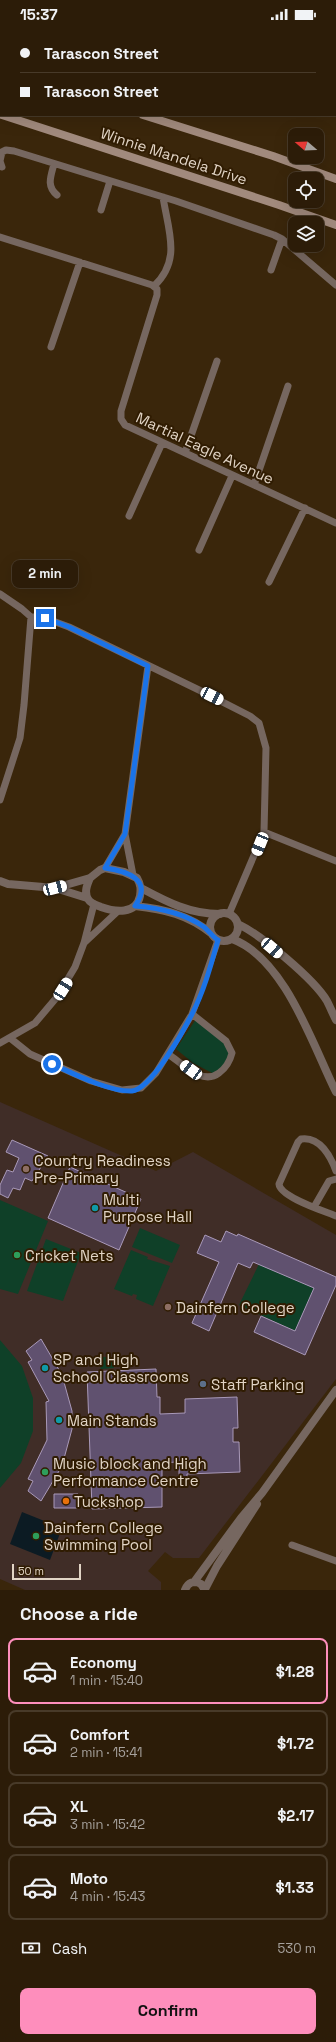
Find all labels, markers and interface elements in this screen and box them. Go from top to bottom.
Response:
text: 15:37 [20,5,58,24]
text: Tarascon Street [44,44,159,63]
text: Tarascon Street [44,82,159,101]
street label: Winnie Mandela Drive [98,123,250,189]
north arrow [288,128,324,164]
map controls [288,128,324,252]
button: locate [288,172,324,208]
button: layers [288,216,324,252]
street label: Martial Eagle Avenue [133,408,277,488]
callout: 2 min [12,560,78,588]
text: 2 min [28,565,62,582]
route end [36,609,54,627]
car [199,685,225,707]
car [250,831,270,857]
car [42,879,68,897]
car [259,936,285,960]
car [52,976,74,1002]
route start [43,1055,61,1073]
car [178,1058,204,1082]
place label: Country Readiness Pre-Primary [34,1151,171,1187]
marker: Country Readiness Pre-Primary [21,1164,31,1174]
place label: Multi Purpose Hall [103,1190,192,1226]
marker: Multi Purpose Hall [90,1203,100,1213]
place label: Cricket Nets [25,1246,113,1265]
marker: Cricket Nets [12,1250,22,1260]
place label: Dainfern College [176,1298,295,1317]
marker: Dainfern College [163,1302,173,1312]
place label: SP and High School Classrooms [53,1350,189,1386]
marker: SP and High School Classrooms [40,1363,50,1373]
place label: Staff Parking [211,1375,304,1394]
marker: Staff Parking [198,1379,208,1389]
place label: Main Stands [67,1411,157,1430]
marker: Main Stands [54,1415,64,1425]
place label: Music block and High Performance Centre [53,1454,207,1490]
marker: Music block and High Performance Centre [40,1467,50,1477]
place label: Tuckshop [74,1492,144,1511]
marker: Tuckshop [61,1496,71,1506]
place label: Dainfern College Swimming Pool [44,1518,163,1554]
marker: Dainfern College Swimming Pool [31,1531,41,1541]
scale bar [12,1562,81,1581]
text: 50 m [18,1564,44,1578]
text: Choose a ride [20,1602,138,1625]
icon: car [22,1653,58,1689]
text: Economy [70,1653,137,1672]
text: $1.28 [276,1662,314,1681]
text: 1 min · 15:40 [70,1672,143,1689]
icon: car [22,1725,58,1761]
text: Comfort [70,1725,130,1744]
text: $1.72 [277,1734,314,1753]
text: 2 min · 15:41 [70,1744,142,1761]
icon: car [22,1797,58,1833]
text: XL [70,1797,88,1816]
text: $2.17 [277,1806,314,1825]
text: 3 min · 15:42 [70,1816,145,1833]
icon: car [22,1869,58,1905]
text: Moto [70,1869,108,1888]
text: $1.33 [275,1878,314,1897]
text: 4 min · 15:43 [70,1888,145,1905]
icon: cash [20,1937,42,1959]
text: Cash [52,1939,87,1958]
text: 530 m [278,1940,316,1957]
button: Confirm [20,1988,316,2034]

